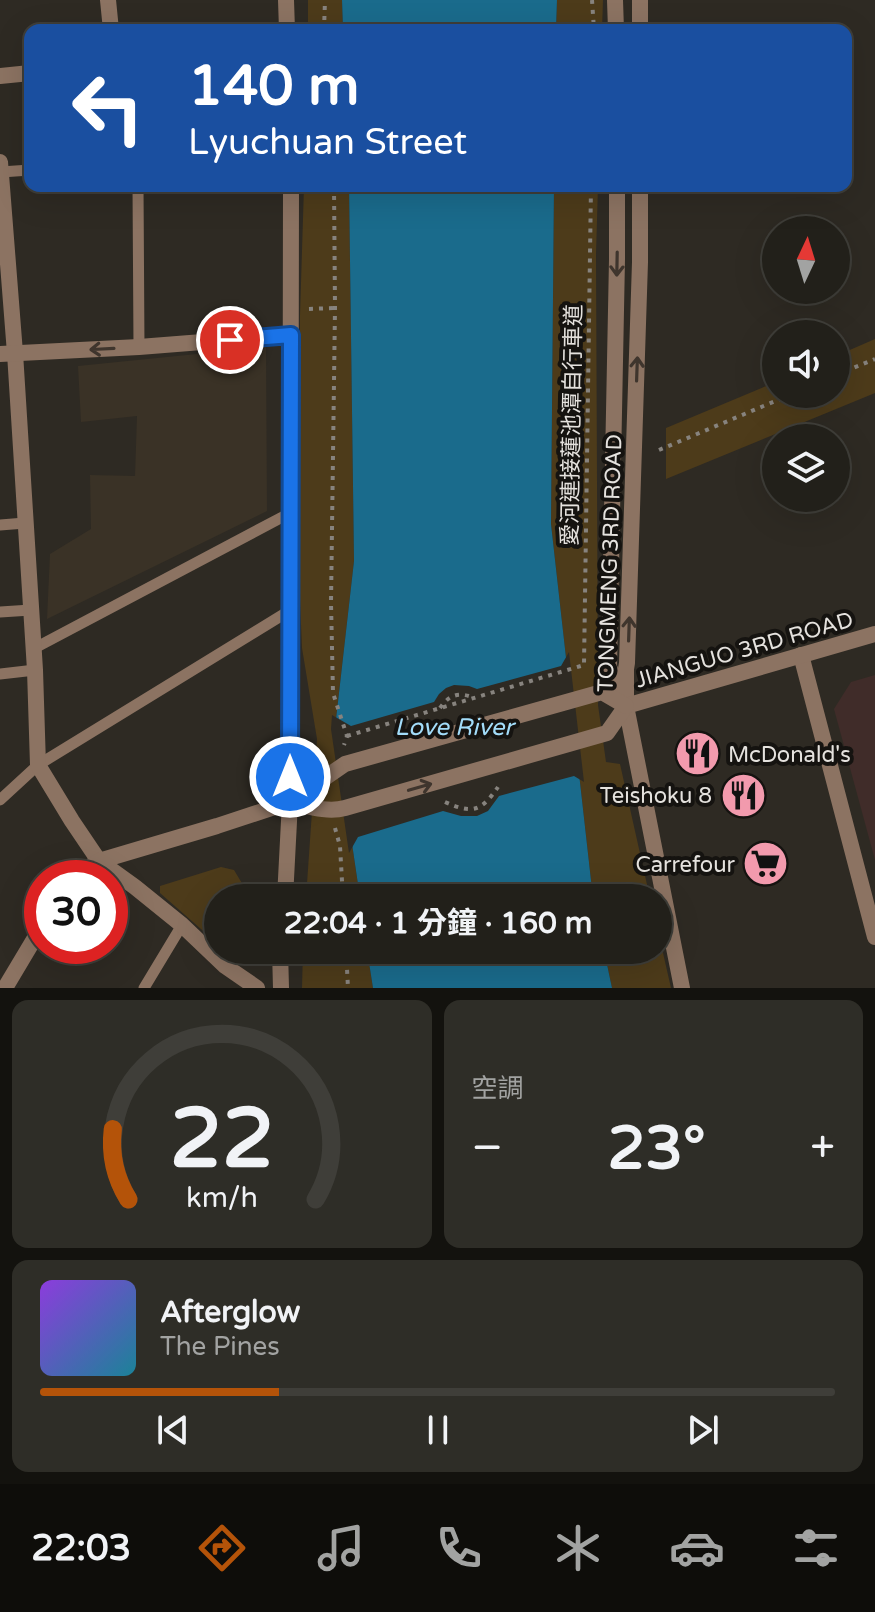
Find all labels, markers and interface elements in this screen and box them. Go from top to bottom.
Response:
text: 140 m [188,53,359,120]
icon: left [56,56,160,160]
text: Lyuchuan Street [188,121,467,164]
north arrow [762,216,850,304]
map controls [762,216,850,512]
one-way arrow [609,250,625,277]
street label: 愛河連接蓮池潭自行車道 [557,304,587,546]
pin [196,306,264,374]
icon: arrive [208,318,252,362]
button: sound [762,320,850,408]
one-way arrow [89,342,116,357]
one-way arrow [629,356,644,383]
button: layers [762,424,850,512]
street label: TONGMENG 3RD ROAD [593,434,627,693]
street label: JIANGUO 3RD ROAD [632,606,856,694]
one-way arrow [621,616,636,643]
water label: Love River [394,713,516,742]
restaurant icon: McDonald's [673,730,721,778]
position arrow [248,735,332,819]
place label: McDonald's [728,742,851,768]
restaurant icon: Teishoku 8 [719,771,767,819]
one-way arrow [407,778,433,793]
place label: Teishoku 8 [600,783,712,809]
supermarket icon: Carrefour [742,840,790,888]
place label: Carrefour [635,852,736,878]
speed limit sign: 30 [24,860,128,964]
text: 22:04 · 1 分鐘 · 160 m [284,905,592,942]
text: 空調 [472,1073,524,1104]
text: 22 [170,1090,274,1190]
text: 23° [608,1113,706,1185]
text: − [472,1122,503,1175]
text: + [810,1122,835,1175]
text: km/h [186,1181,258,1215]
text: Afterglow [160,1294,300,1331]
text: The Pines [160,1331,280,1362]
icon: previous [151,1408,195,1452]
icon: pause [416,1408,460,1452]
icon: next [681,1408,725,1452]
icon: directions [194,1520,250,1576]
icon: music [313,1520,369,1576]
icon: phone [431,1520,487,1576]
icon: climate [550,1520,606,1576]
icon: car [669,1520,725,1576]
icon: filters [788,1520,844,1576]
text: 22:03 [31,1527,131,1570]

